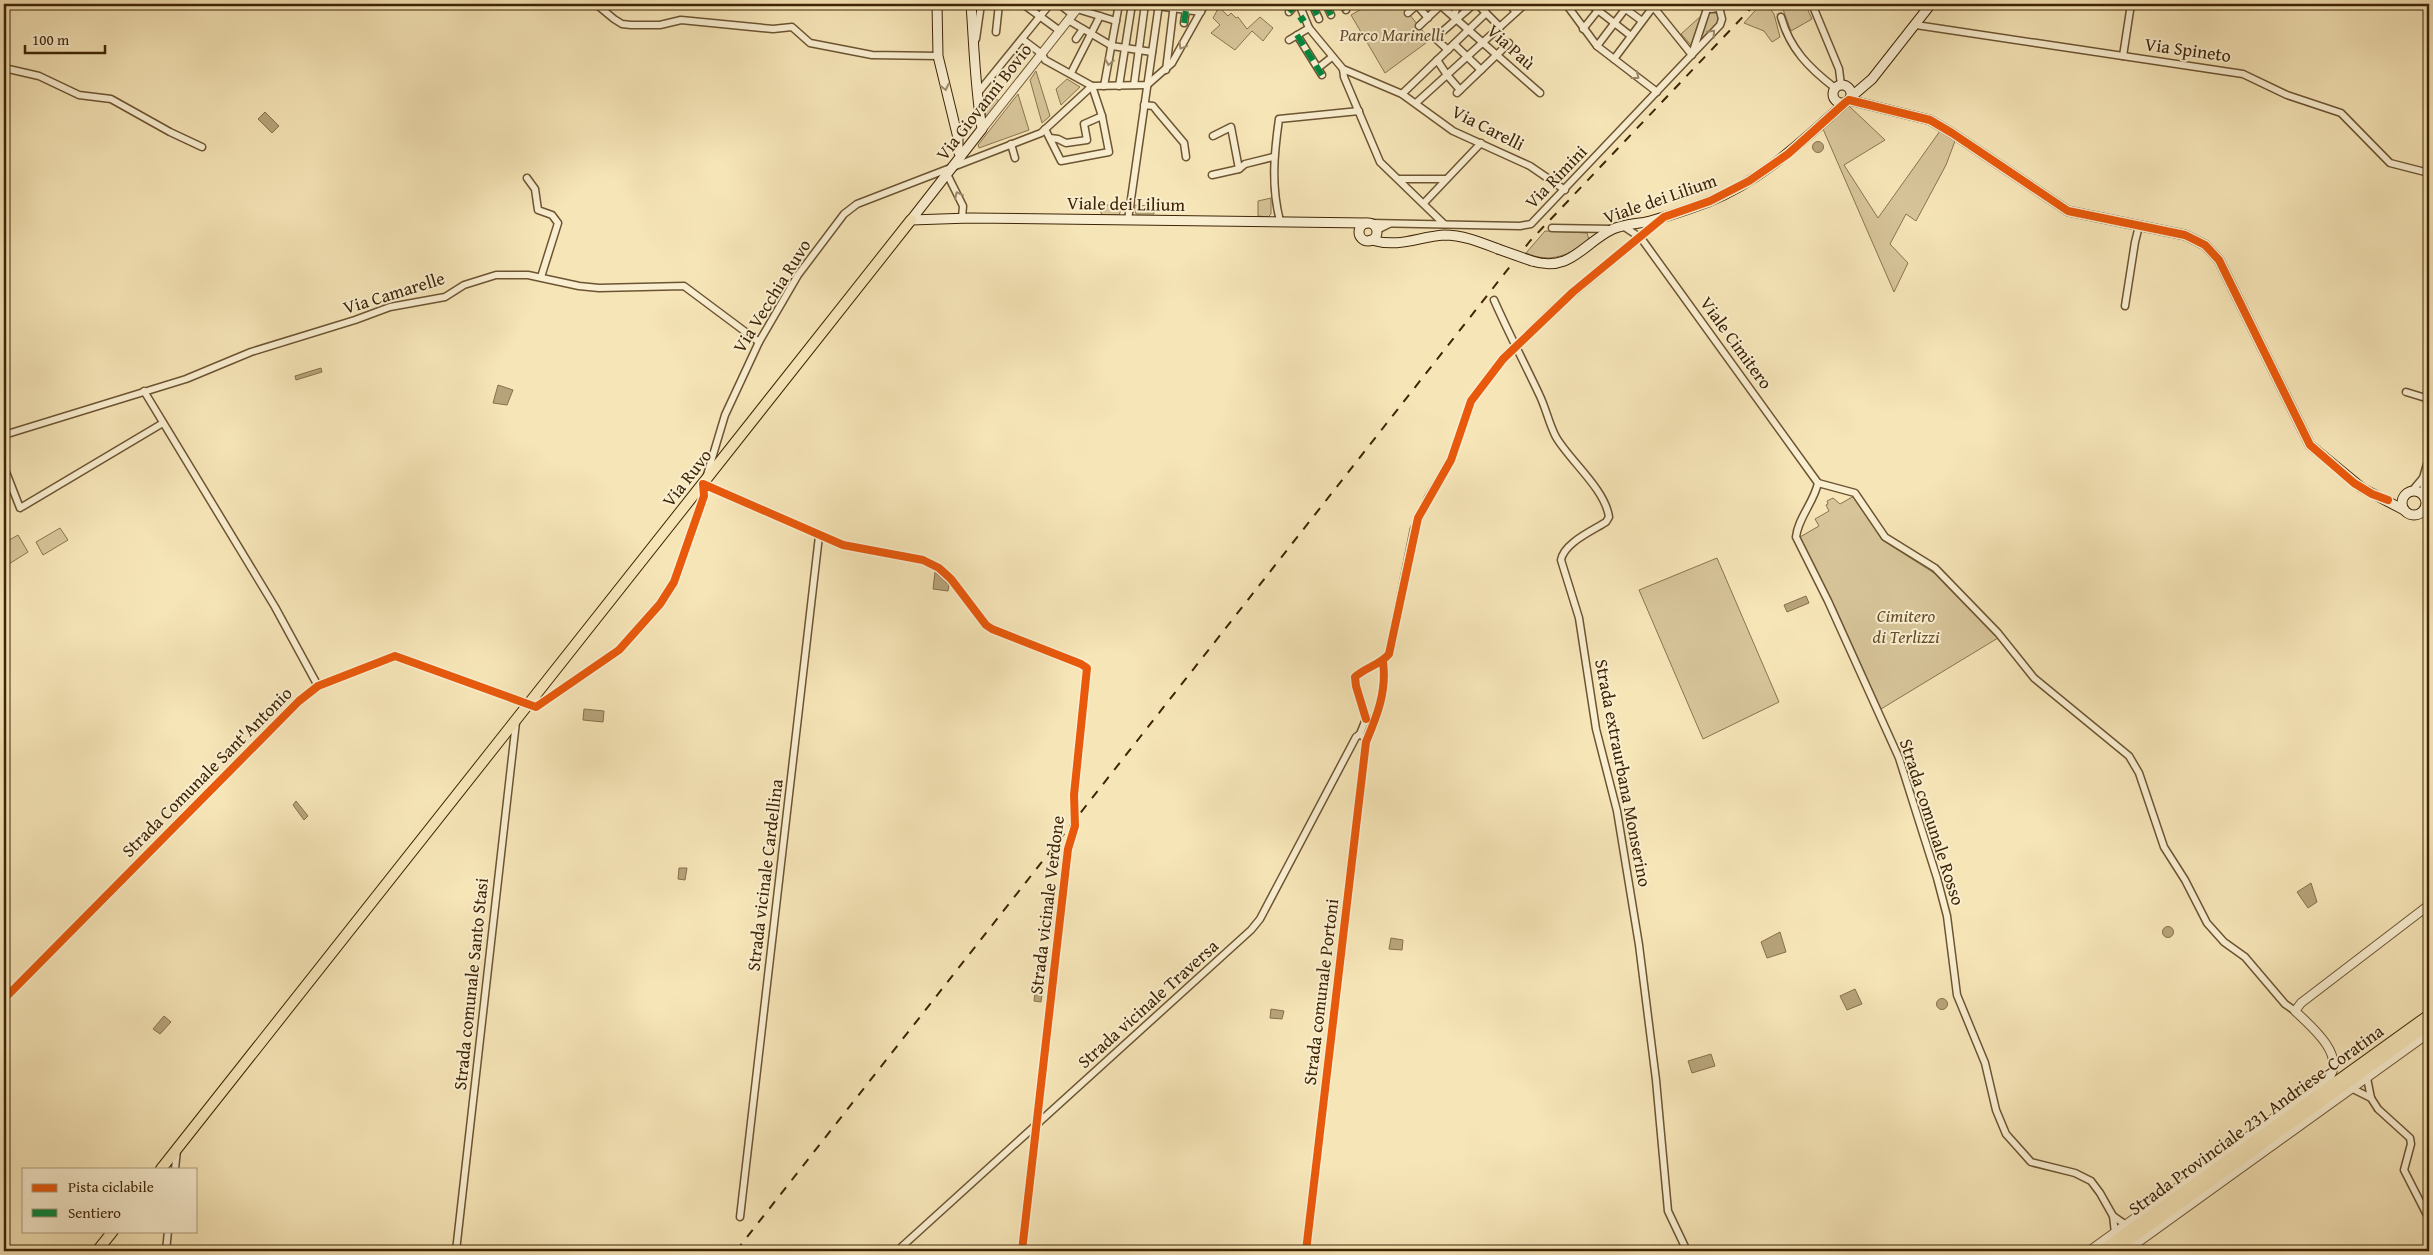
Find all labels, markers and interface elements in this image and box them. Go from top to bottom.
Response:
street label: Via Paù [1481,17,1542,76]
park label: Parco Marinelli [1339,21,1445,48]
scale bar [25,22,105,54]
text: 100 m [32,29,70,50]
one-way arrow [1706,30,1715,39]
street label: Via Spineto [2143,30,2233,69]
street label: Via Giovanni Bovio [929,37,1038,166]
one-way arrow [1178,41,1188,50]
one-way arrow [1104,58,1114,66]
one-way arrow [1630,70,1639,78]
one-way arrow [939,82,950,91]
street label: Via Carelli [1447,98,1529,157]
street label: Via Rimini [1518,139,1593,215]
street label: Viale dei Lilium [1600,166,1720,231]
street label: Viale dei Lilium [1067,189,1186,218]
one-way arrow [954,192,964,201]
street label: Via Vecchia Ruvo [726,234,817,358]
street label: Via Camarelle [340,264,448,321]
street label: Viale Cimitero [1694,291,1779,395]
street label: Via Ruvo [655,443,718,512]
park label: Cimitero di Terlizzi [1873,602,1940,650]
street label: Strada extraurbana Monserino [1588,657,1659,889]
street label: Strada Comunale Sant'Antonio [115,680,298,863]
street label: Strada comunale Rosso [1893,735,1972,909]
street label: Strada vicinale Cardellina [739,777,790,973]
street label: Strada vicinale Verdone [1022,814,1071,996]
street label: Strada comunale Santo Stasi [446,876,495,1091]
street label: Strada comunale Portoni [1296,897,1345,1087]
street label: Strada vicinale Traversa [1071,932,1225,1074]
street label: Strada Provinciale 231 Andriese-Coratina [2122,1017,2389,1222]
legend [22,1168,198,1232]
text: Pista ciclabile [68,1176,154,1197]
text: Sentiero [68,1202,121,1223]

